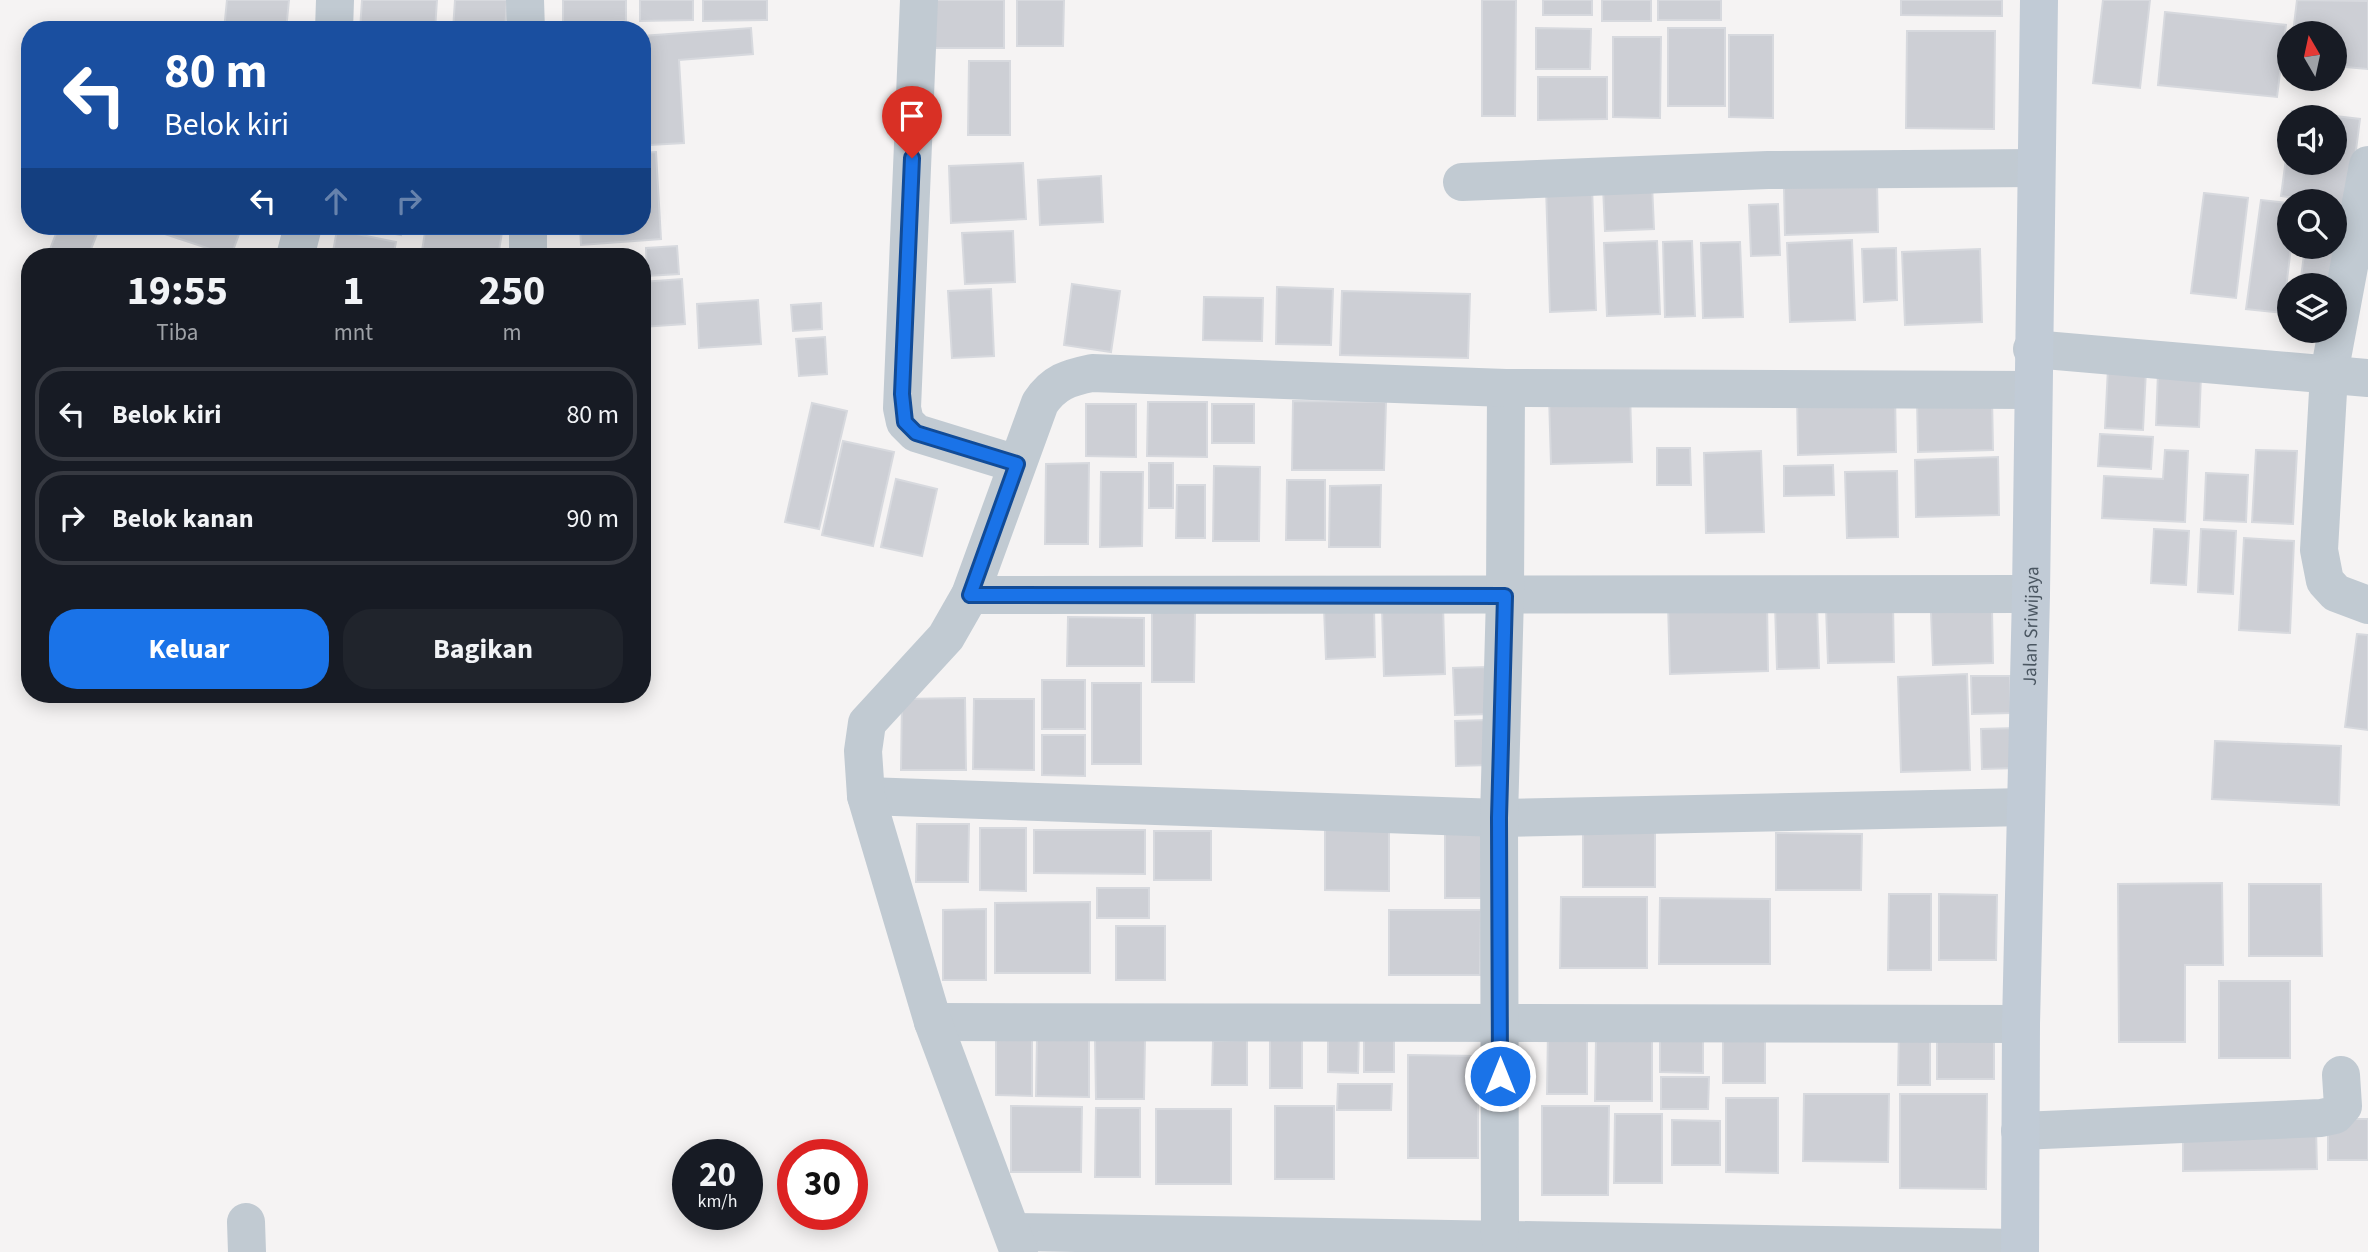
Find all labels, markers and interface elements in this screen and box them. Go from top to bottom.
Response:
north arrow [2277,21,2347,91]
map controls [2277,21,2347,343]
text: 80 m [164,37,268,107]
icon: left [49,49,140,140]
pin [882,86,942,158]
icon: arrive [893,97,931,135]
text: Belok kiri [164,102,289,148]
button: sound [2277,105,2347,175]
icon: left [244,182,282,220]
icon: ahead [317,182,355,220]
icon: right [390,182,428,220]
button: search [2277,189,2347,259]
text: 19:55 [127,261,228,321]
text: 1 [342,261,364,321]
text: 250 [479,261,545,321]
button: layers [2277,273,2347,343]
text: Tiba [156,316,198,349]
text: mnt [334,316,373,349]
text: m [502,316,522,349]
icon: left [53,395,91,433]
text: Belok kiri [112,396,221,433]
text: 80 m [566,396,619,433]
icon: right [53,499,91,537]
text: Belok kanan [112,500,254,537]
text: 90 m [566,500,619,537]
street label: Jalan Sriwijaya [2017,566,2046,686]
button: Keluar [49,609,329,689]
button: Bagikan [343,609,623,689]
position arrow [1463,1039,1537,1113]
speed limit sign: 30 [777,1139,868,1230]
text: 20 [699,1150,736,1200]
text: km/h [698,1189,737,1214]

